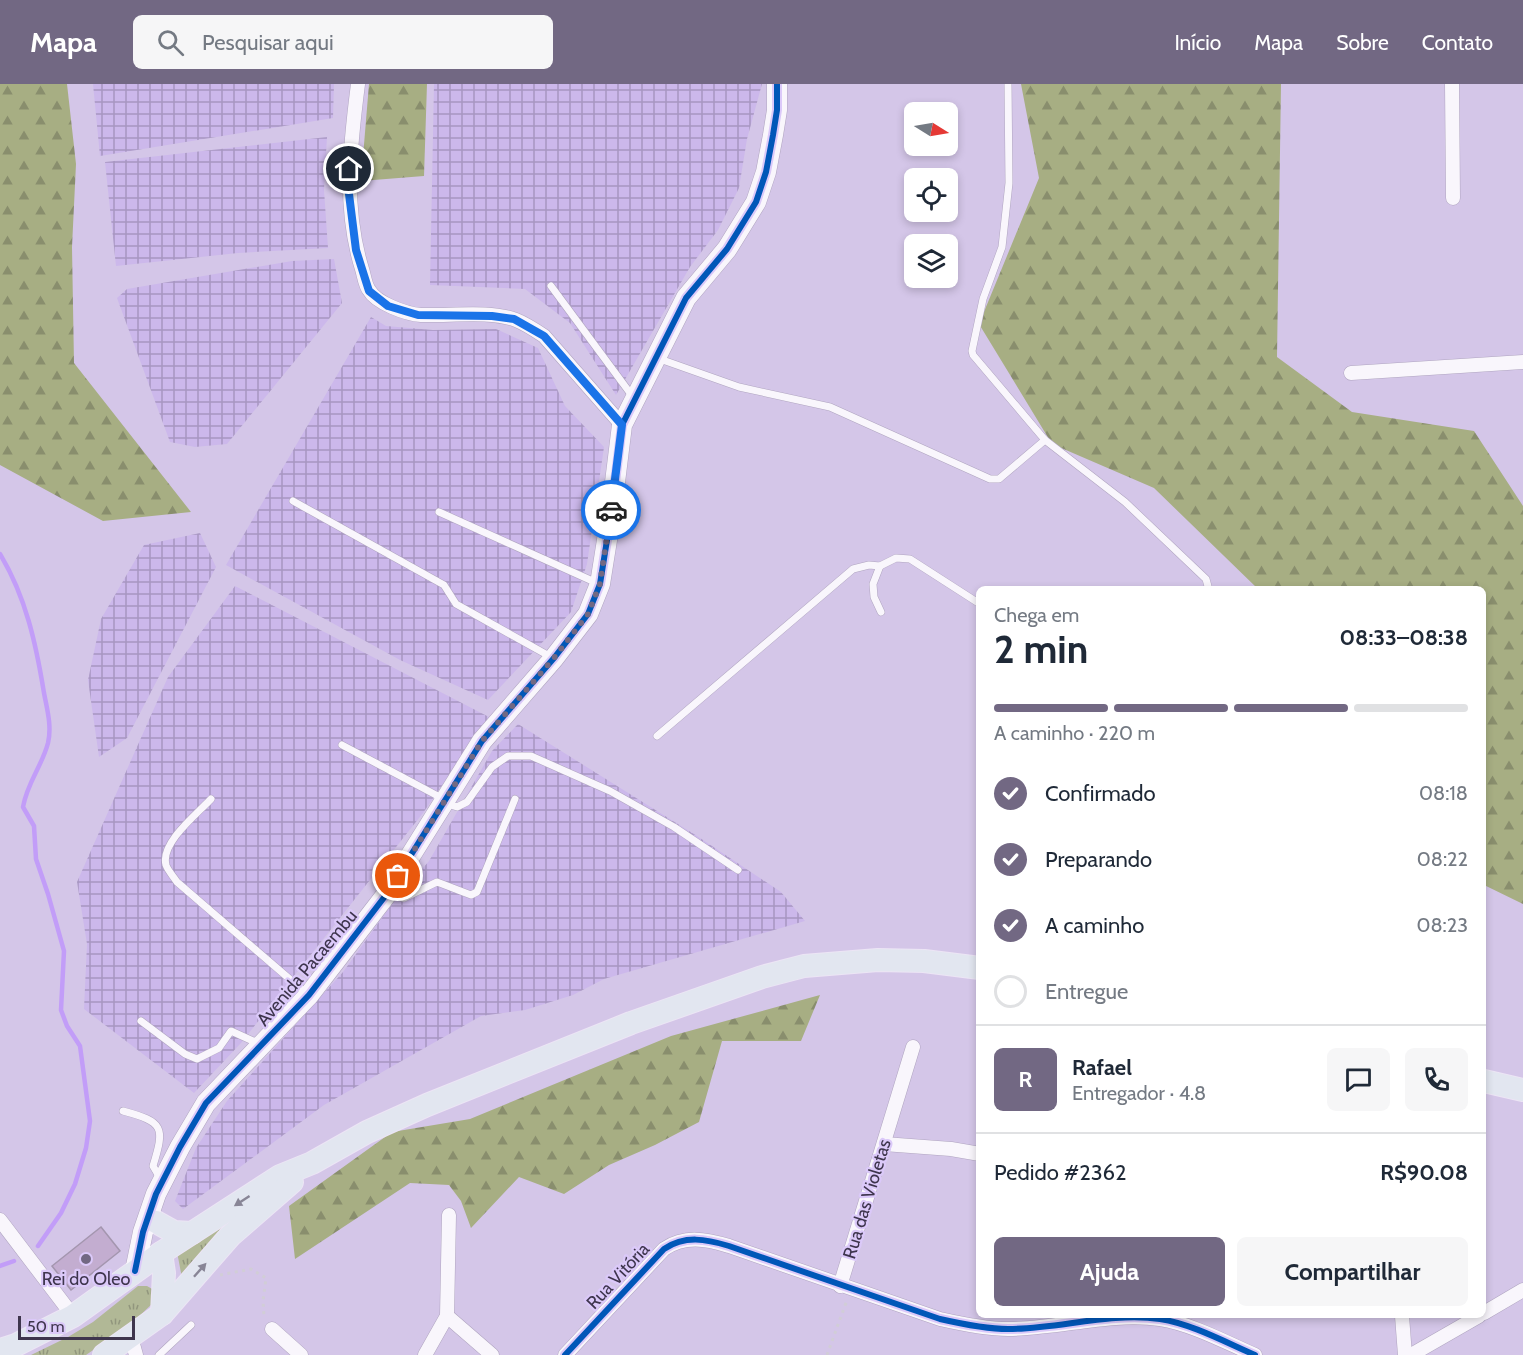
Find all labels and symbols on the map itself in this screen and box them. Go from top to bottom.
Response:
north arrow [904,102,958,156]
pin [323,143,374,194]
courier [581,480,641,540]
pin [372,850,423,901]
street label: Avenida Pacaembu [252,905,362,1031]
street label: Rua das Violetas [838,1137,896,1261]
one-way arrow [234,1195,250,1206]
street label: Rua Vitória [582,1238,654,1314]
marker: Rei do Oleo [79,1252,93,1266]
one-way arrow [193,1263,206,1278]
place label: Rei do Oleo [42,1268,130,1290]
scale bar [18,1313,135,1340]

